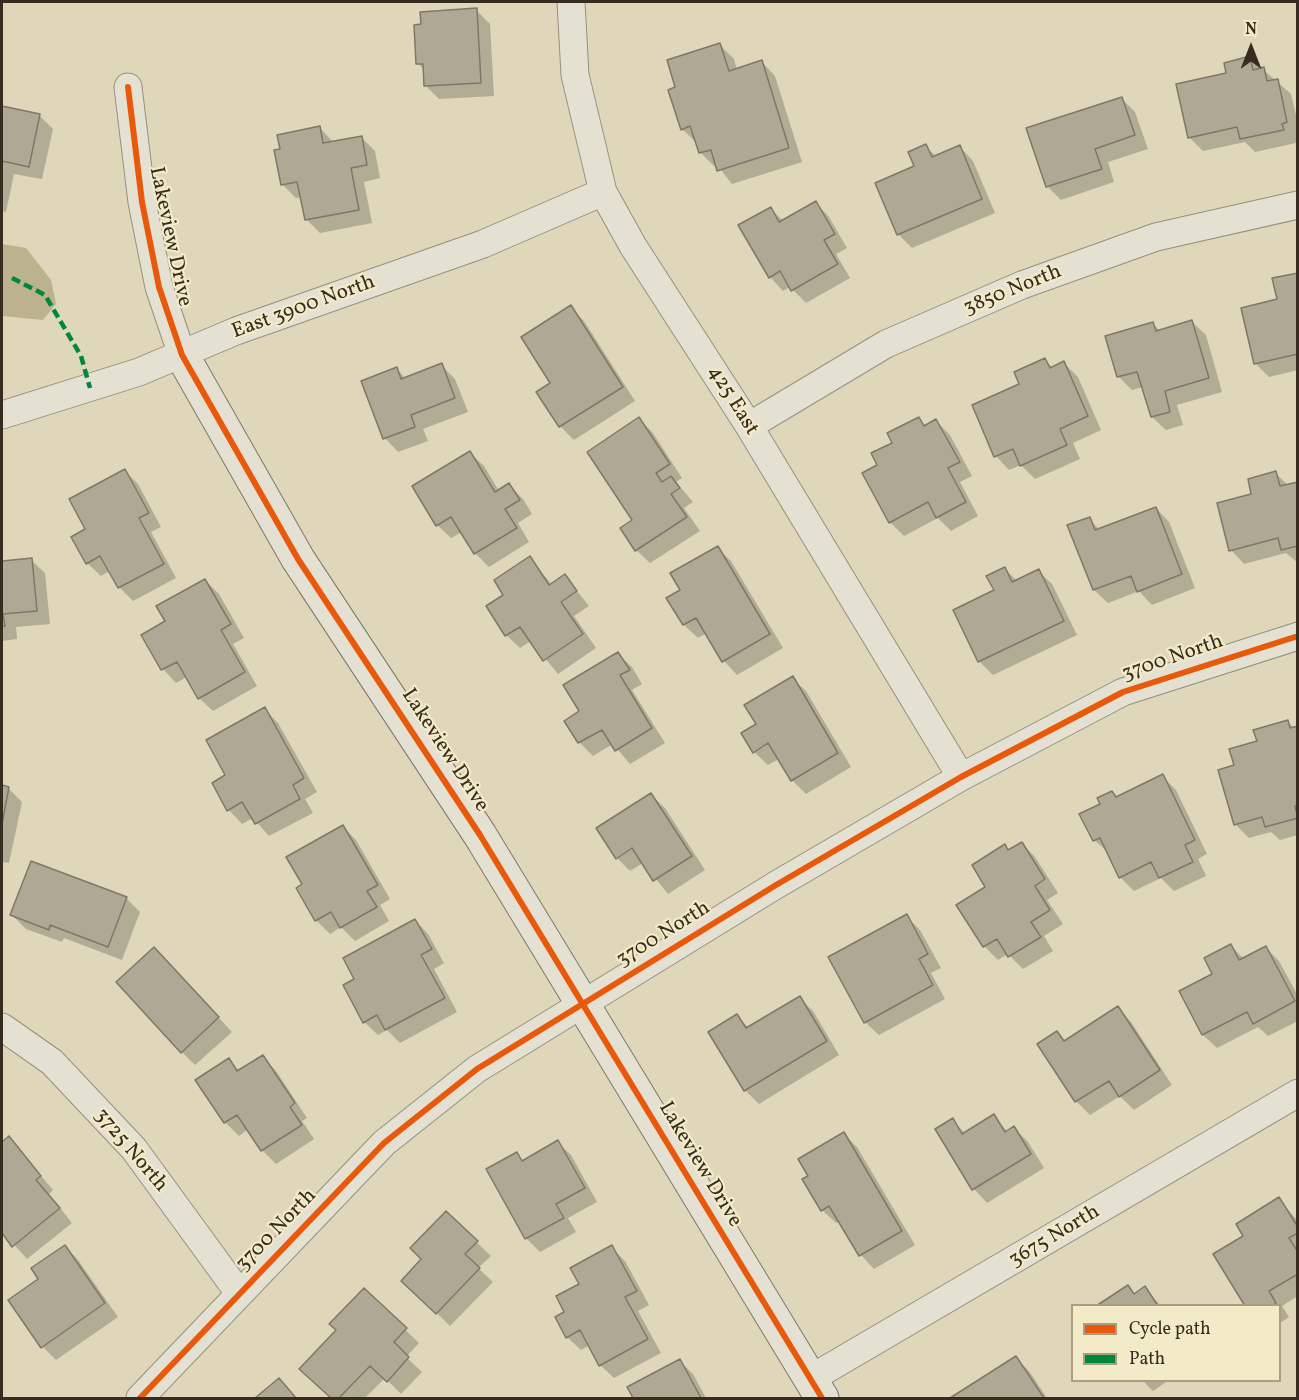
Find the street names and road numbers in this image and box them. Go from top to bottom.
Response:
street label: Lakeview Drive [142,165,196,309]
street label: 3850 North [960,260,1066,322]
street label: East 3900 North [229,270,379,346]
street label: 425 East [701,361,763,441]
street label: 3700 North [1119,630,1227,688]
street label: Lakeview Drive [395,685,493,817]
street label: 3700 North [613,896,715,974]
street label: Lakeview Drive [652,1098,746,1232]
street label: 3725 North [88,1104,172,1198]
street label: 3700 North [231,1184,323,1278]
street label: 3675 North [1005,1200,1105,1274]

